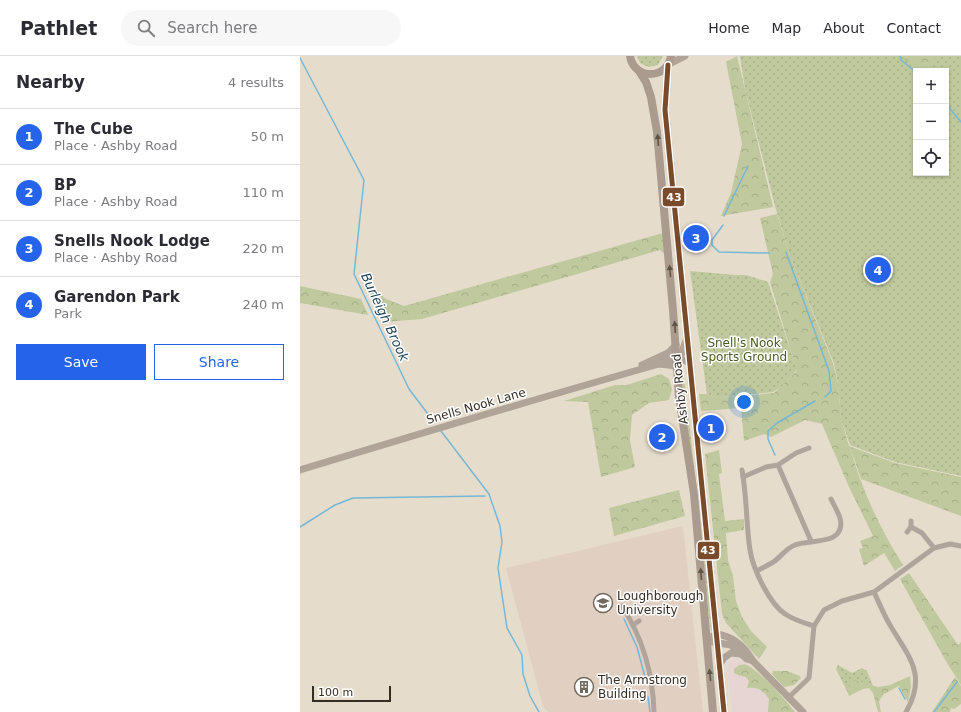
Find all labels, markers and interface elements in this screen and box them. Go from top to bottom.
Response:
search box [121,10,401,46]
text: Pathlet [20,17,97,39]
icon: search [135,17,157,39]
text: Search here [167,19,257,37]
text: Home [708,20,750,36]
text: Map [772,20,801,36]
text: About [823,20,865,36]
text: Contact [887,20,941,36]
map controls [913,68,949,176]
button: + [913,68,949,104]
text: Nearby [16,72,85,92]
text: 4 results [228,75,284,90]
button: − [913,104,949,140]
text: The Cube [54,120,133,138]
text: 1 [24,129,34,144]
text: 50 m [251,129,284,144]
one-way arrow [655,133,661,146]
text: Place · Ashby Road [54,138,178,153]
button: locate [913,140,949,176]
text: BP [54,176,76,194]
text: 2 [24,185,34,200]
text: 110 m [242,185,284,200]
line badge: 43 [662,187,685,207]
text: 43 [666,191,682,204]
text: Place · Ashby Road [54,194,178,209]
pin: 3 [683,223,709,253]
text: Snells Nook Lodge [54,232,210,250]
text: 3 [24,241,34,256]
text: 220 m [242,241,284,256]
text: Place · Ashby Road [54,250,178,265]
pin: 4 [865,255,891,285]
one-way arrow [667,265,673,277]
water label: Burleigh Brook [358,270,412,364]
text: Garendon Park [54,288,180,306]
text: 4 [24,297,34,312]
text: 240 m [242,297,284,312]
text: Park [54,306,82,321]
one-way arrow [671,321,678,334]
park label: Snell's Nook Sports Ground [701,336,787,364]
button: Save [16,344,146,380]
button: Share [154,344,284,380]
street label: Ashby Road [669,353,691,425]
street label: Snells Nook Lane [425,385,527,427]
your location [734,392,754,412]
pin: 1 [698,413,724,443]
pin: 2 [649,422,675,452]
line badge: 43 [697,541,720,560]
text: 43 [700,544,716,557]
one-way arrow [697,568,704,580]
place label: Loughborough University [617,589,703,617]
school or university icon: Loughborough University [592,592,614,614]
one-way arrow [706,669,713,681]
place label: The Armstrong Building [597,673,687,701]
building icon: The Armstrong Building [573,676,595,698]
scale bar [312,684,391,703]
text: 100 m [318,686,353,699]

